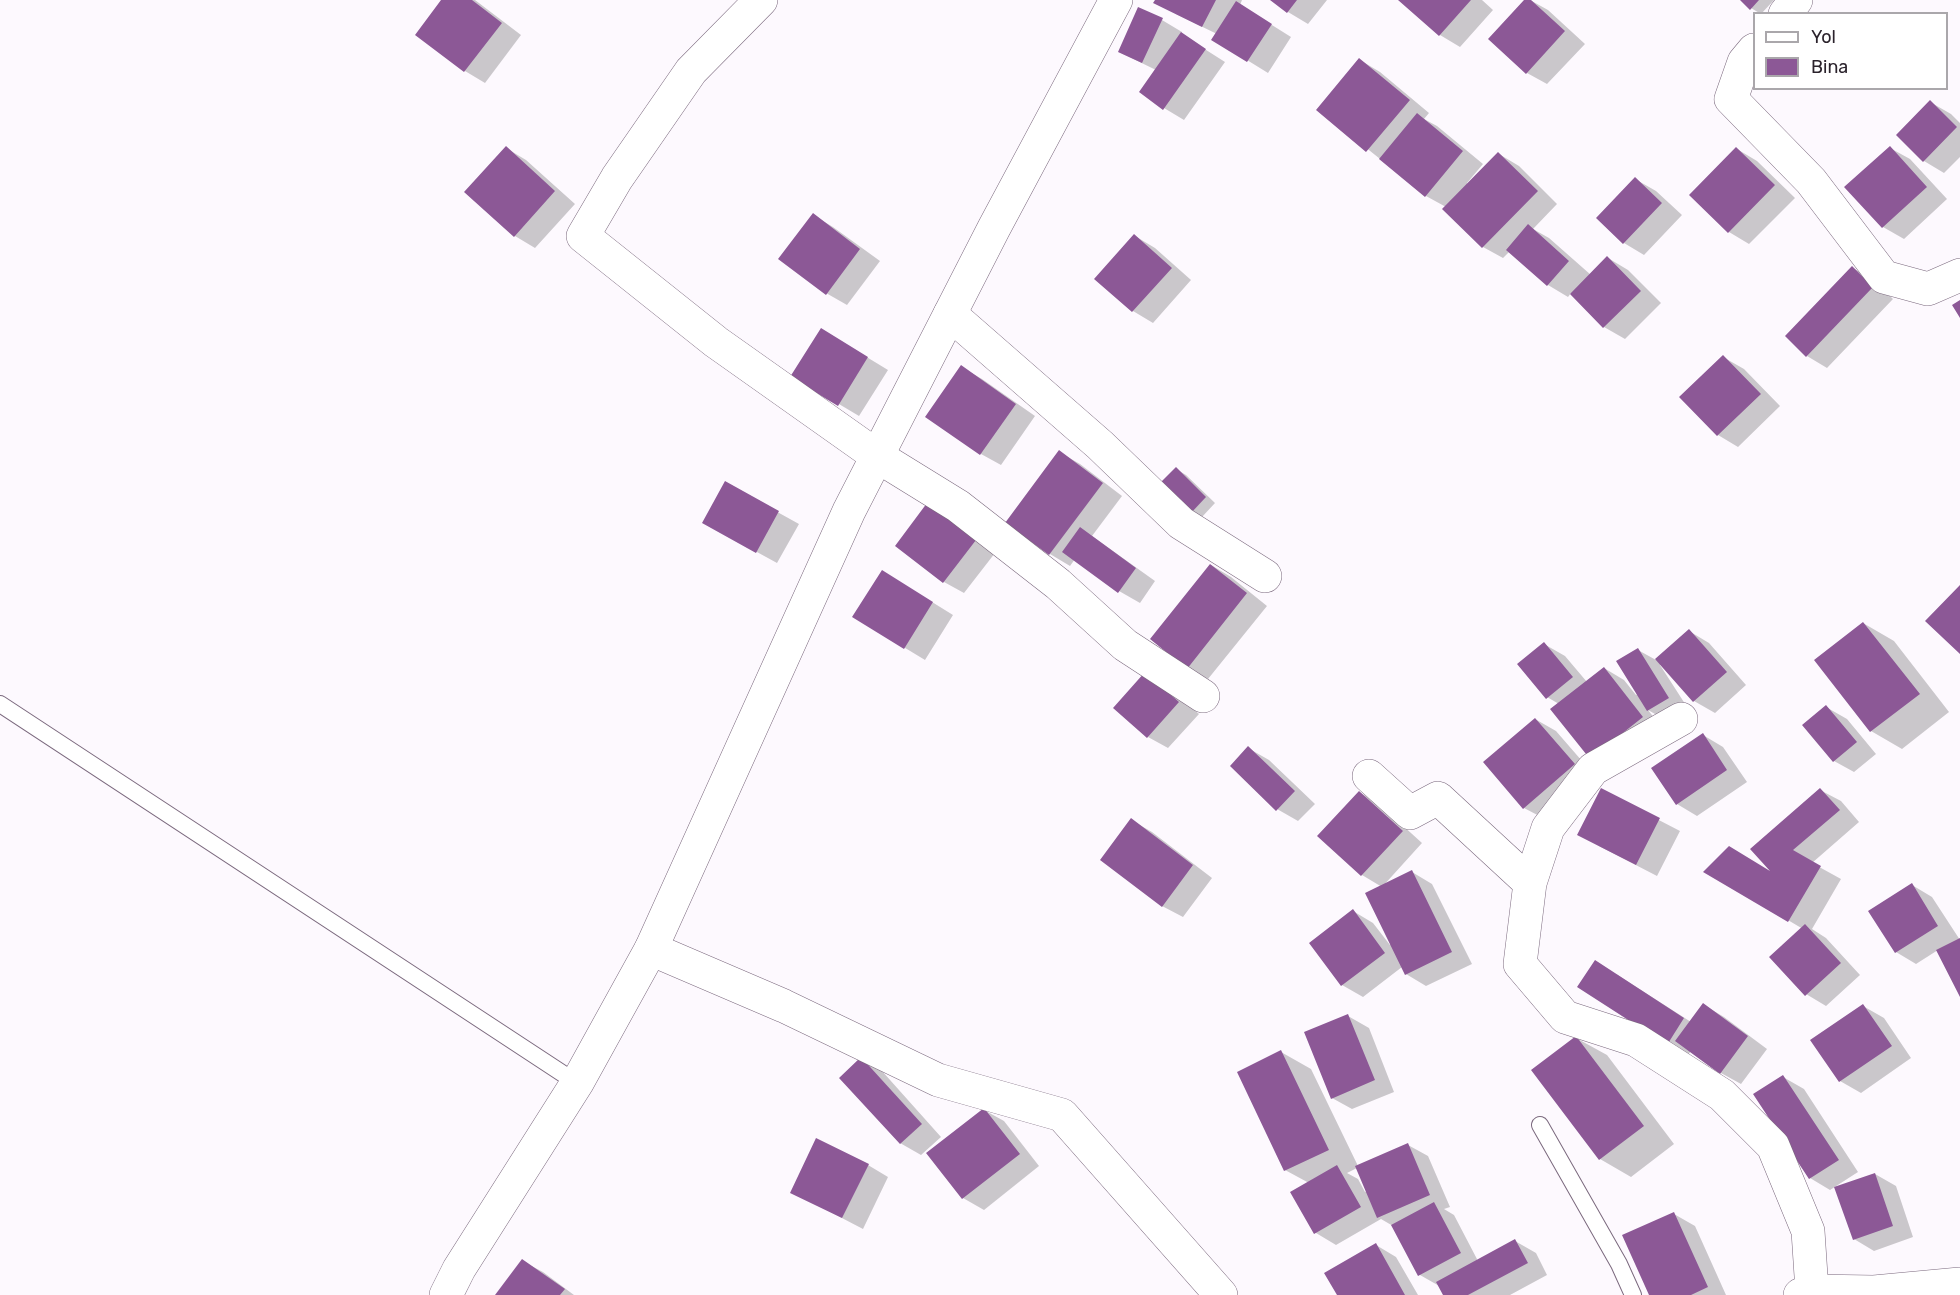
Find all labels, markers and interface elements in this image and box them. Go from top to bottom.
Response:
legend [1753,12,1948,90]
text: Yol [1811,26,1836,48]
text: Bina [1811,56,1848,78]

